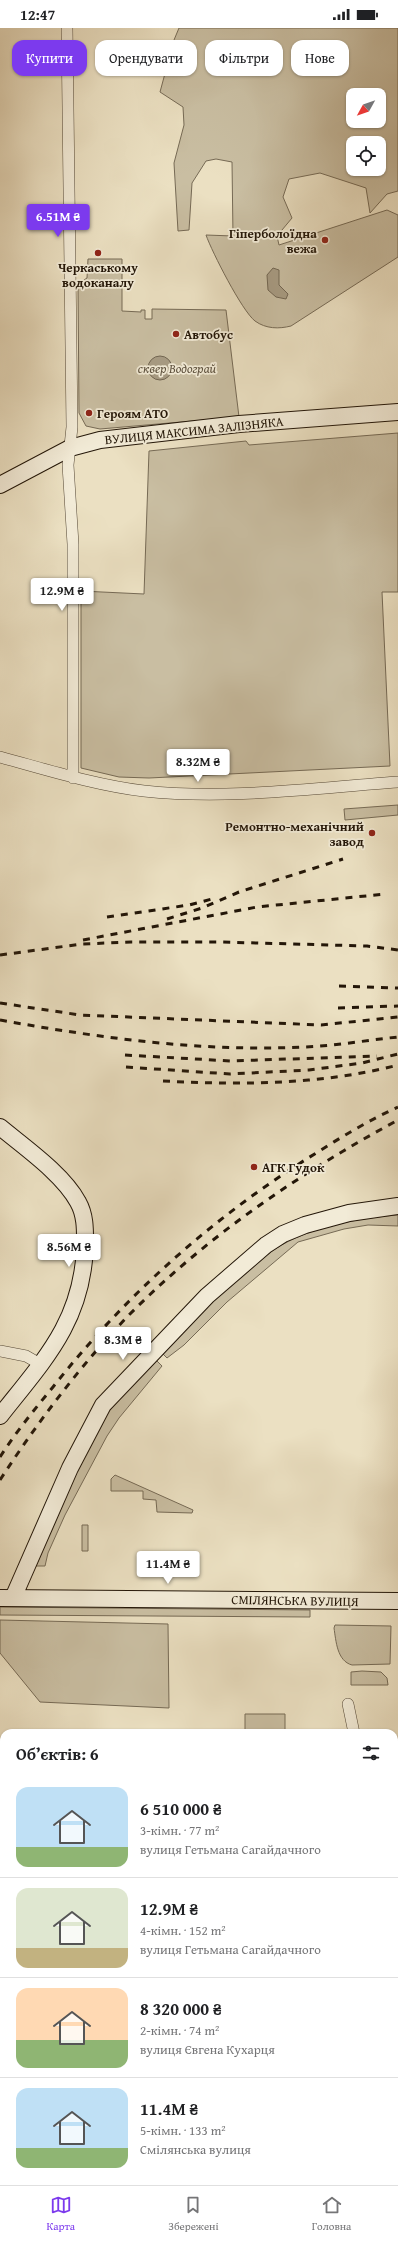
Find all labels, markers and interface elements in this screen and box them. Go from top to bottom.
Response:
text: 12:47 [20,4,55,25]
chip: Купити [12,40,87,76]
chip: Орендувати [95,40,197,76]
chip: Фільтри [205,40,283,76]
chip: Нове [291,40,349,76]
north arrow [346,88,386,128]
map controls [346,88,386,176]
button: locate [346,136,386,176]
pin: 6.51M ₴ [21,204,95,238]
text: 6.51M ₴ [36,207,80,226]
place label: Гіперболоїдна вежа [229,224,317,258]
marker: Гіперболоїдна вежа [320,235,330,245]
marker: Черкаському водоканалу [93,248,103,258]
place label: Черкаському водоканалу [58,258,138,292]
place label: Автобус [184,325,233,344]
marker: Автобус [171,329,181,339]
park label: сквер Водограй [138,359,217,378]
place label: Героям АТО [97,404,168,423]
marker: Героям АТО [84,408,94,418]
street label: ВУЛИЦЯ МАКСИМА ЗАЛІЗНЯКА [104,412,285,449]
pin: 12.9M ₴ [25,578,99,612]
text: 12.9M ₴ [40,581,84,600]
pin: 8.32M ₴ [161,749,235,783]
text: 8.32M ₴ [176,752,220,771]
place label: Ремонтно-механічний завод [225,817,364,851]
marker: Ремонтно-механічний завод [367,828,377,838]
place label: АГК Гудок [262,1158,325,1177]
marker: АГК Гудок [249,1162,259,1172]
pin: 8.56M ₴ [32,1234,106,1268]
text: 8.56M ₴ [47,1237,91,1256]
pin: 8.3M ₴ [90,1327,156,1361]
text: 8.3M ₴ [104,1330,142,1349]
pin: 11.4M ₴ [131,1551,205,1585]
text: 11.4M ₴ [146,1554,190,1573]
street label: СМІЛЯНСЬКА ВУЛИЦЯ [231,1590,359,1611]
text: Об’єктів: 6 [16,1741,99,1766]
icon: filters [360,1742,382,1764]
text: 6 510 000 ₴ [140,1796,222,1821]
icon: home [48,1803,96,1851]
text: 3-кімн. · 77 m² [140,1821,219,1840]
text: вулиця Гетьмана Сагайдачного [140,1840,321,1859]
text: 12.9M ₴ [140,1896,198,1921]
icon: home [48,1904,96,1952]
text: 4-кімн. · 152 m² [140,1921,226,1940]
text: вулиця Гетьмана Сагайдачного [140,1940,321,1959]
text: 8 320 000 ₴ [140,1996,222,2021]
icon: home [48,2004,96,2052]
text: 2-кімн. · 74 m² [140,2021,219,2040]
text: вулиця Євгена Кухарця [140,2040,275,2059]
text: 11.4M ₴ [140,2096,198,2121]
icon: home [48,2104,96,2152]
text: 5-кімн. · 133 m² [140,2121,226,2140]
text: Смілянська вулиця [140,2140,251,2159]
tab: Карта [47,2194,75,2234]
tab: Збережені [168,2194,219,2234]
tab: Головна [312,2194,351,2234]

